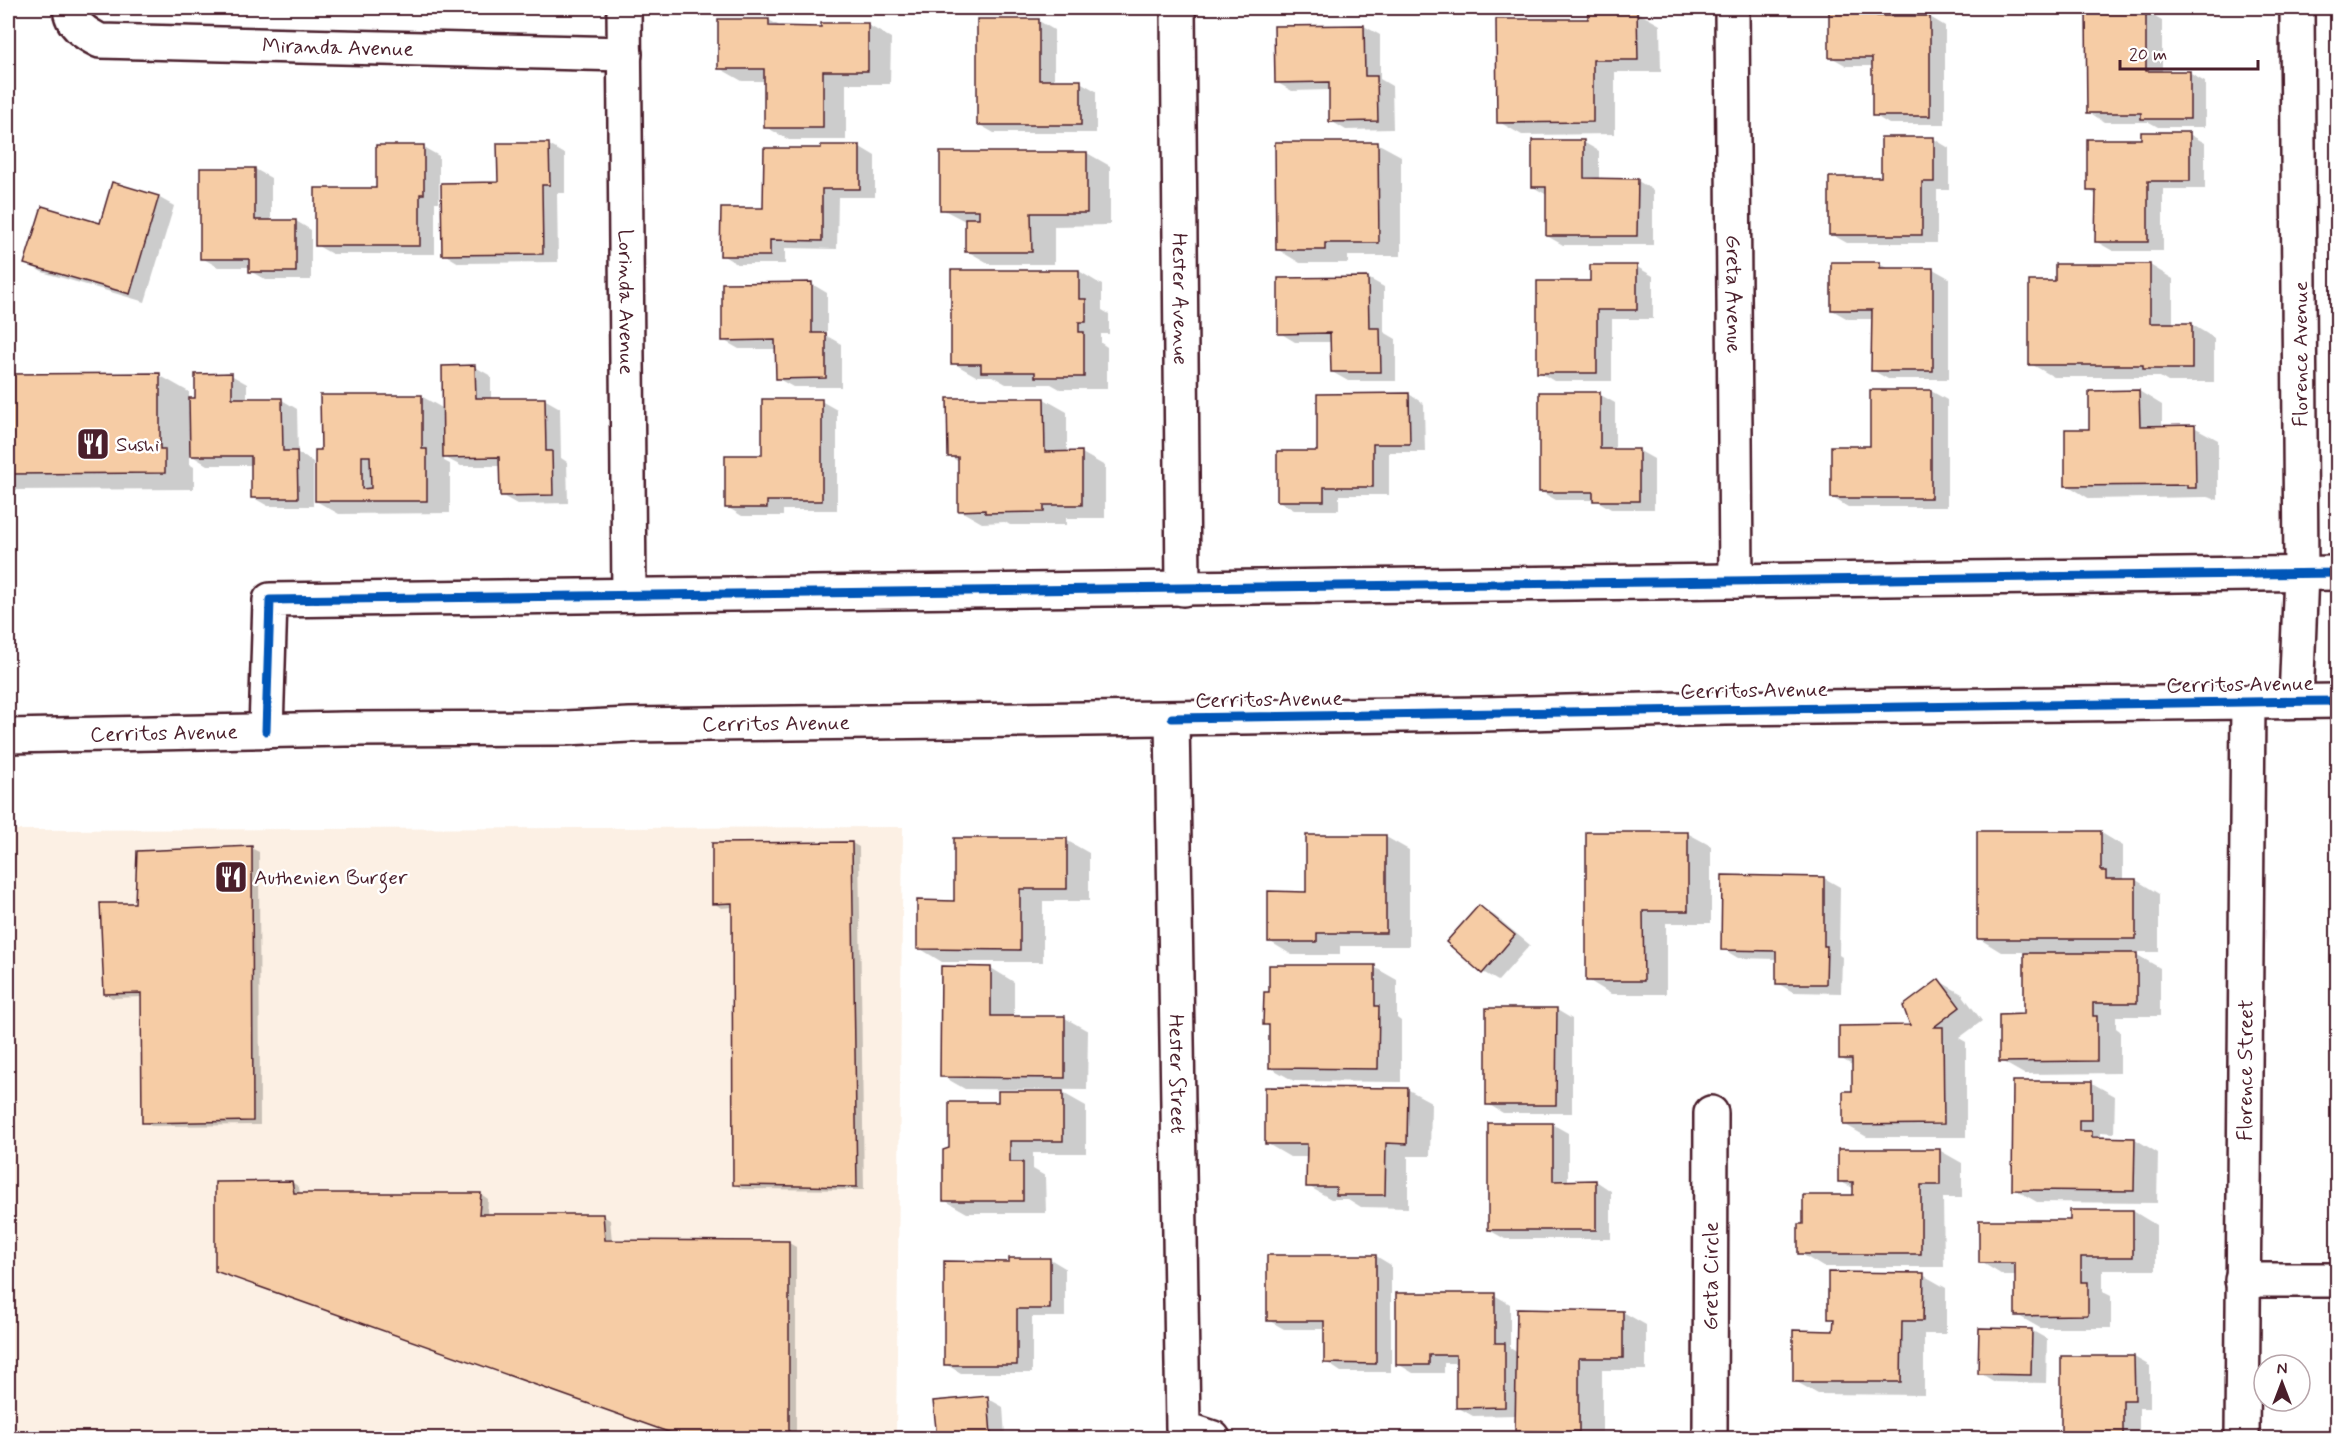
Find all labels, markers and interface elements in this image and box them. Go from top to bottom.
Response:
street label: Miranda Avenue [262,32,414,64]
scale bar [2120,33,2258,71]
text: 20 m [2129,43,2167,67]
street label: Lorinda Avenue [611,229,640,375]
street label: Hester Avenue [1165,233,1194,365]
street label: Greta Avenue [1719,235,1747,353]
street label: Florence Avenue [2287,281,2315,427]
restaurant icon: Sushi [75,426,111,462]
place label: Sushi [116,431,160,459]
street label: Cerritos Avenue [2166,670,2314,700]
street label: Cerritos Avenue [1680,676,1828,706]
street label: Cerritos Avenue [1195,685,1343,715]
street label: Cerritos Avenue [702,709,850,739]
street label: Cerritos Avenue [90,718,238,749]
restaurant icon: Authenien Burger [213,859,249,895]
place label: Authenien Burger [254,864,408,894]
street label: Florence Street [2231,999,2261,1141]
street label: Hester Street [1162,1014,1191,1134]
street label: Greta Circle [1697,1221,1726,1331]
north arrow [2252,1353,2312,1413]
text: N [2277,1359,2287,1380]

